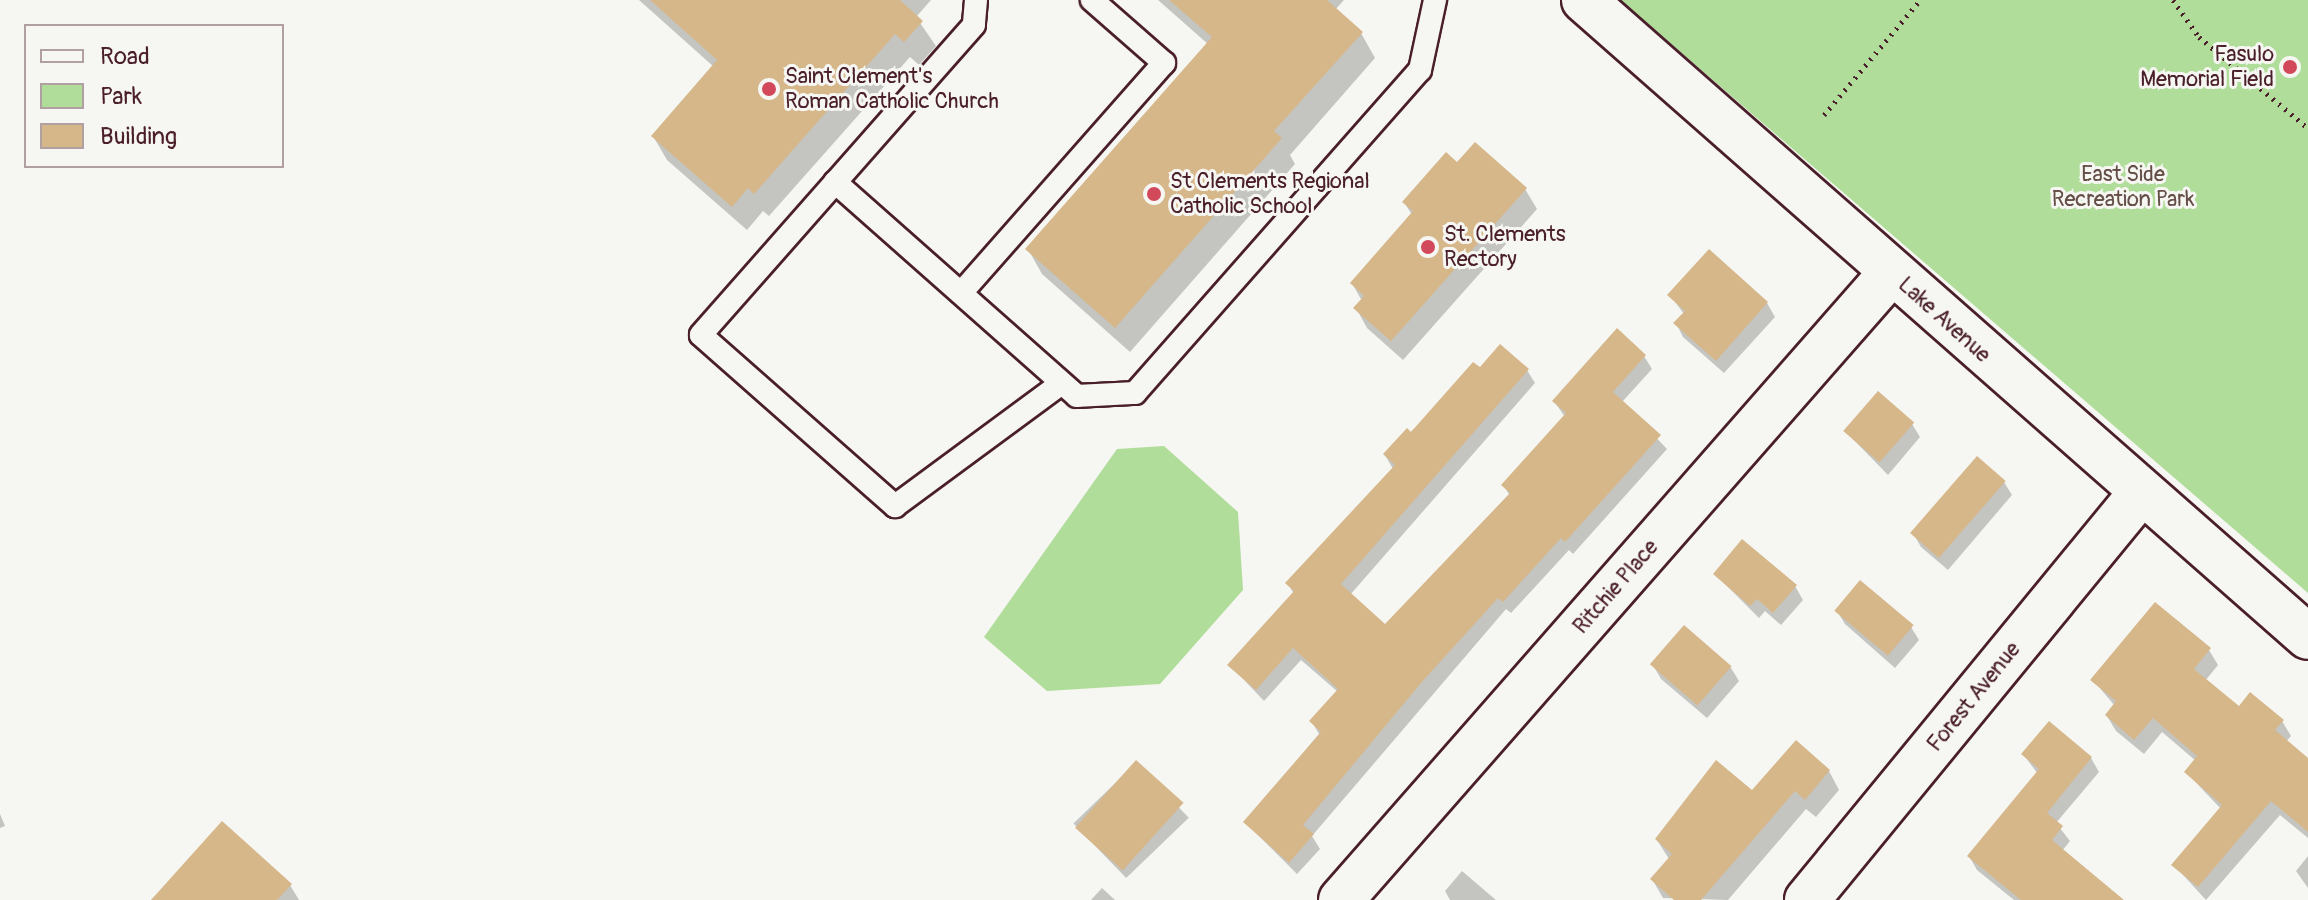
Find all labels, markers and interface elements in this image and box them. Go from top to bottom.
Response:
legend [24,24,284,168]
place label: Fasulo Memorial Field [2140,41,2274,92]
text: Road [100,42,150,71]
marker: Fasulo Memorial Field [2281,58,2299,76]
place label: Saint Clement's Roman Catholic Church [785,63,999,114]
marker: Saint Clement's Roman Catholic Church [760,80,778,98]
text: Park [100,82,142,111]
text: Building [100,122,177,151]
park label: East Side Recreation Park [2052,161,2194,212]
place label: St Clements Regional Catholic School [1170,168,1370,220]
marker: St Clements Regional Catholic School [1145,185,1163,203]
place label: St. Clements Rectory [1444,221,1566,272]
marker: St. Clements Rectory [1419,238,1437,256]
street label: Lake Avenue [1892,272,1996,368]
street label: Ritchie Place [1568,534,1664,640]
street label: Forest Avenue [1922,637,2026,757]

